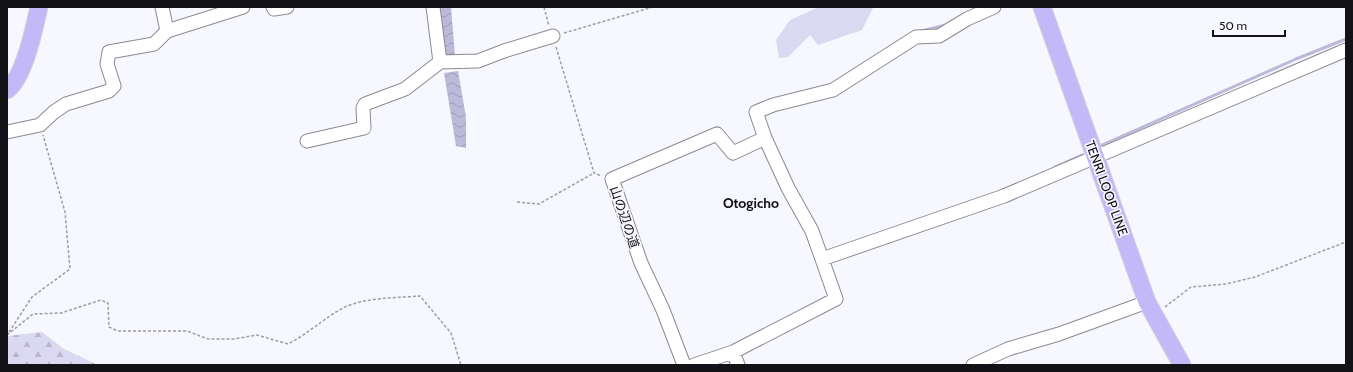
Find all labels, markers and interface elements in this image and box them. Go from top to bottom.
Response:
scale bar [1213,12,1285,38]
text: 50 m [1219,18,1247,33]
street label: TENRI LOOP LINE [1082,138,1132,238]
street label: 山の辺の道 [607,184,643,250]
district label: Otogicho [723,194,779,212]

